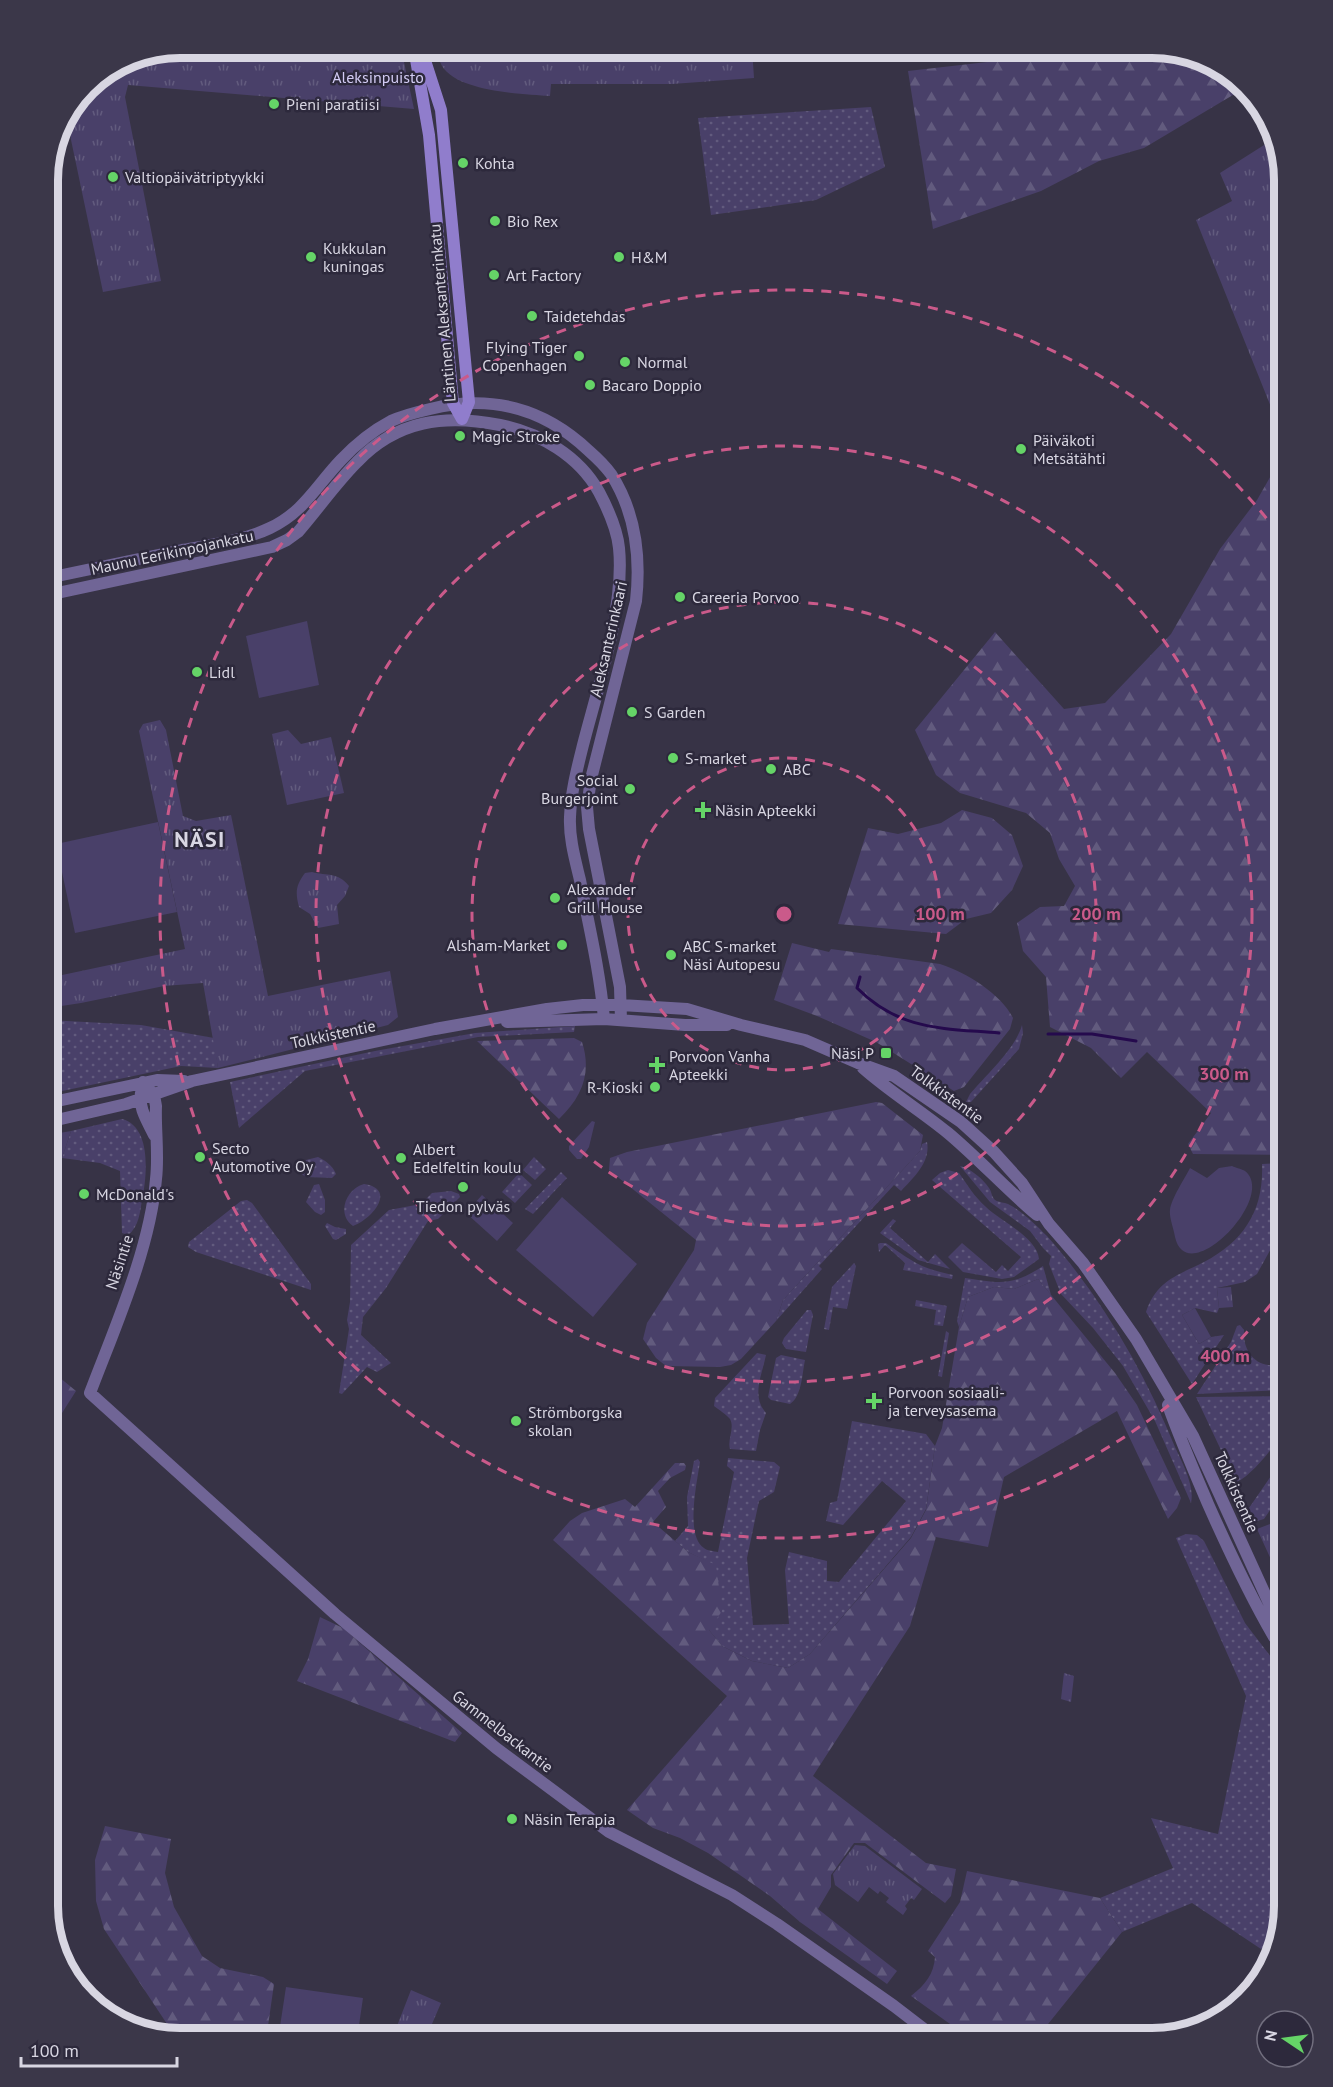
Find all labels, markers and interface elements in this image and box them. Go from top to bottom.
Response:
park label: Aleksinpuisto [332,67,424,87]
place label: Pieni paratiisi [286,94,380,114]
marker: Pieni paratiisi [267,97,281,111]
place label: Kohta [475,153,515,173]
marker: Kohta [456,156,470,170]
place label: Valtiopäivätriptyykki [124,167,265,187]
marker: Valtiopäivätriptyykki [106,170,120,184]
place label: Bio Rex [507,211,558,231]
marker: Bio Rex [488,214,502,228]
street label: Läntinen Aleksanterinkatu [424,223,460,403]
place label: Kukkulan kuningas [323,238,386,276]
place label: H&M [631,247,667,267]
marker: Kukkulan kuningas [304,250,318,264]
marker: H&M [612,250,626,264]
place label: Art Factory [506,265,582,285]
marker: Art Factory [487,268,501,282]
place label: Taidetehdas [544,306,626,326]
marker: Taidetehdas [525,309,539,323]
place label: Flying Tiger Copenhagen [482,337,568,375]
marker: Flying Tiger Copenhagen [572,349,586,363]
place label: Normal [637,352,688,372]
marker: Normal [618,355,632,369]
place label: Bacaro Doppio [602,375,702,395]
marker: Bacaro Doppio [583,378,597,392]
place label: Magic Stroke [472,426,560,446]
marker: Magic Stroke [453,429,467,443]
place label: Päiväkoti Metsätähti [1033,430,1106,468]
marker: Päiväkoti Metsätähti [1014,442,1028,456]
street label: Maunu Eerikinpojankatu [89,525,255,579]
street label: Aleksanterinkaari [585,579,631,699]
place label: Careeria Porvoo [692,587,799,607]
marker: Careeria Porvoo [673,590,687,604]
place label: Lidl [209,662,235,682]
marker: Lidl [190,665,204,679]
place label: S Garden [644,702,705,722]
marker: S Garden [625,705,639,719]
place label: S-market [685,748,747,768]
marker: S-market [666,751,680,765]
place label: ABC [783,759,811,779]
marker: ABC [764,762,778,776]
place label: Social Burgerjoint [541,770,619,808]
marker: Social Burgerjoint [623,782,637,796]
place label: Näsin Apteekki [715,800,816,820]
marker: Näsin Apteekki [696,803,710,817]
district label: NÄSI [174,825,226,853]
place label: Alexander Grill House [567,879,643,917]
marker: Alexander Grill House [548,891,562,905]
text: 100 m [915,902,965,925]
text: 200 m [1071,902,1121,925]
centre of rings [774,904,794,924]
place label: Alsham-Market [447,935,551,955]
place label: ABC S-market Näsi Autopesu [683,936,780,974]
marker: Alsham-Market [555,938,569,952]
marker: ABC S-market Näsi Autopesu [664,948,678,962]
street label: Tolkkistentie [289,1015,377,1053]
place label: Näsi P [831,1043,874,1063]
place label: Porvoon Vanha Apteekki [669,1046,770,1084]
marker: Näsi P [879,1046,893,1060]
marker: Porvoon Vanha Apteekki [650,1058,664,1072]
street label: Tolkkistentie [906,1061,988,1127]
text: 300 m [1199,1062,1249,1085]
place label: R-Kioski [587,1077,643,1097]
marker: R-Kioski [648,1080,662,1094]
place label: Secto Automotive Oy [212,1138,314,1176]
place label: Albert Edelfeltin koulu [413,1139,521,1177]
marker: Secto Automotive Oy [193,1150,207,1164]
marker: Albert Edelfeltin koulu [394,1151,408,1165]
marker: Tiedon pylväs [456,1180,470,1194]
place label: McDonald's [96,1184,174,1204]
marker: McDonald's [77,1187,91,1201]
place label: Tiedon pylväs [416,1196,511,1216]
street label: Näsintie [101,1232,137,1292]
text: 400 m [1200,1344,1250,1367]
place label: Porvoon sosiaali- ja terveysasema [888,1382,1005,1420]
marker: Porvoon sosiaali- ja terveysasema [865,1392,883,1410]
place label: Strömborgska skolan [528,1402,623,1440]
marker: Strömborgska skolan [509,1414,523,1428]
street label: Tolkkistentie [1210,1448,1264,1536]
street label: Gammelbackantie [449,1685,557,1777]
place label: Näsin Terapia [524,1809,615,1829]
marker: Näsin Terapia [505,1812,519,1826]
north arrow [1255,2009,1315,2069]
text: N [1259,2028,1281,2043]
scale bar [21,2030,177,2068]
text: 100 m [30,2039,79,2062]

